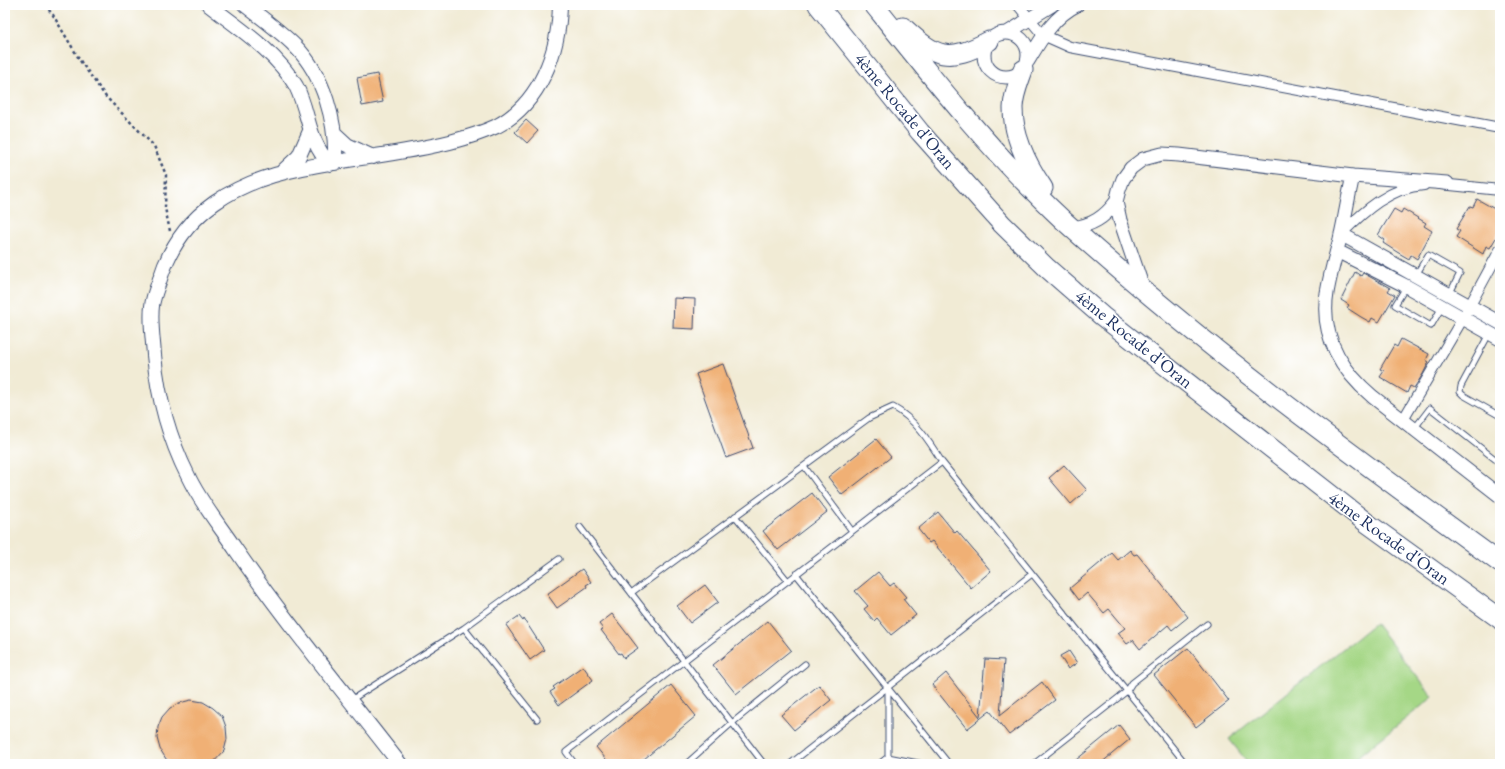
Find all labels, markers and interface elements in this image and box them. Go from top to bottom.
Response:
street label: 4ème Rocade d'Oran [850,48,961,174]
street label: 4ème Rocade d'Oran [1071,284,1198,394]
street label: 4ème Rocade d'Oran [1324,486,1455,590]

